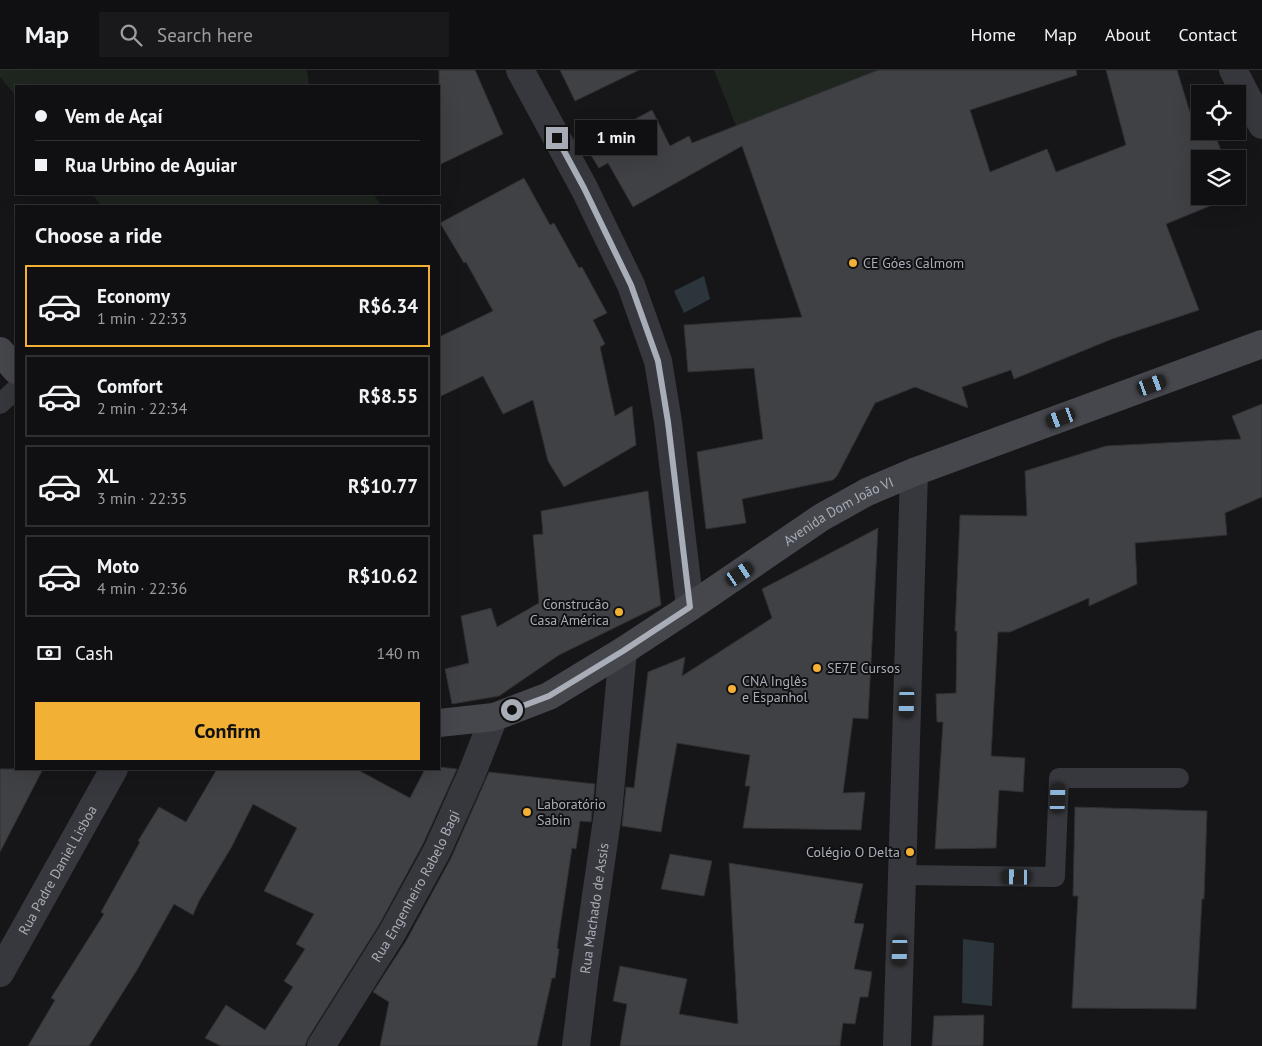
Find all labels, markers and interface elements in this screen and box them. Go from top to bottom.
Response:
search box [99,12,449,57]
text: Map [25,19,69,50]
icon: search [117,21,145,49]
text: Search here [157,23,253,47]
text: Home [970,23,1016,46]
text: Map [1044,23,1077,46]
text: About [1105,23,1151,46]
text: Contact [1179,23,1237,46]
map controls [1191,85,1246,205]
button: locate [1191,85,1246,140]
text: Vem de Açaí [65,104,163,128]
callout: 1 min [574,120,657,156]
route end [546,127,568,149]
text: 1 min [596,127,636,147]
button: layers [1191,150,1246,205]
text: Rua Urbino de Aguiar [65,153,237,177]
text: Choose a ride [35,221,162,249]
place label: CE Góes Calmom [863,254,964,272]
marker: CE Góes Calmom [847,257,859,269]
icon: car [37,284,82,329]
text: Economy [97,284,170,308]
text: R$6.34 [359,294,418,318]
text: 1 min · 22:33 [97,308,187,328]
car [1135,373,1168,397]
icon: car [37,374,82,419]
text: Comfort [97,374,163,398]
text: R$8.55 [359,384,418,408]
text: 2 min · 22:34 [97,398,187,418]
car [1044,406,1077,430]
icon: car [37,464,82,509]
text: XL [97,464,119,488]
street label: Avenida Dom João VI [780,473,896,550]
text: R$10.77 [348,474,418,498]
text: 3 min · 22:35 [97,488,187,508]
icon: car [37,554,82,599]
text: Moto [97,554,139,578]
car [723,559,756,589]
text: R$10.62 [348,564,418,588]
text: 4 min · 22:36 [97,578,187,598]
place label: Construcão Casa América [530,595,609,629]
marker: Construcão Casa América [613,606,625,618]
icon: cash [35,639,63,667]
text: Cash [75,641,113,665]
text: 140 m [377,643,420,663]
place label: SE7E Cursos [827,659,900,677]
marker: SE7E Cursos [811,662,823,674]
place label: CNA Inglês e Espanhol [742,672,808,706]
marker: CNA Inglês e Espanhol [726,683,738,695]
car [898,688,915,718]
route start [501,699,523,721]
button: Confirm [35,702,420,760]
car [1049,783,1066,813]
place label: Laboratório Sabin [537,795,606,829]
street label: Rua Padre Daniel Lisboa [14,802,101,938]
marker: Laboratório Sabin [521,806,533,818]
street label: Rua Engenheiro Rabelo Bagi [367,807,463,965]
street label: Rua Machado de Assis [576,842,613,975]
place label: Colégio O Delta [806,843,900,861]
marker: Colégio O Delta [904,846,916,858]
car [1001,869,1032,885]
car [891,936,908,966]

